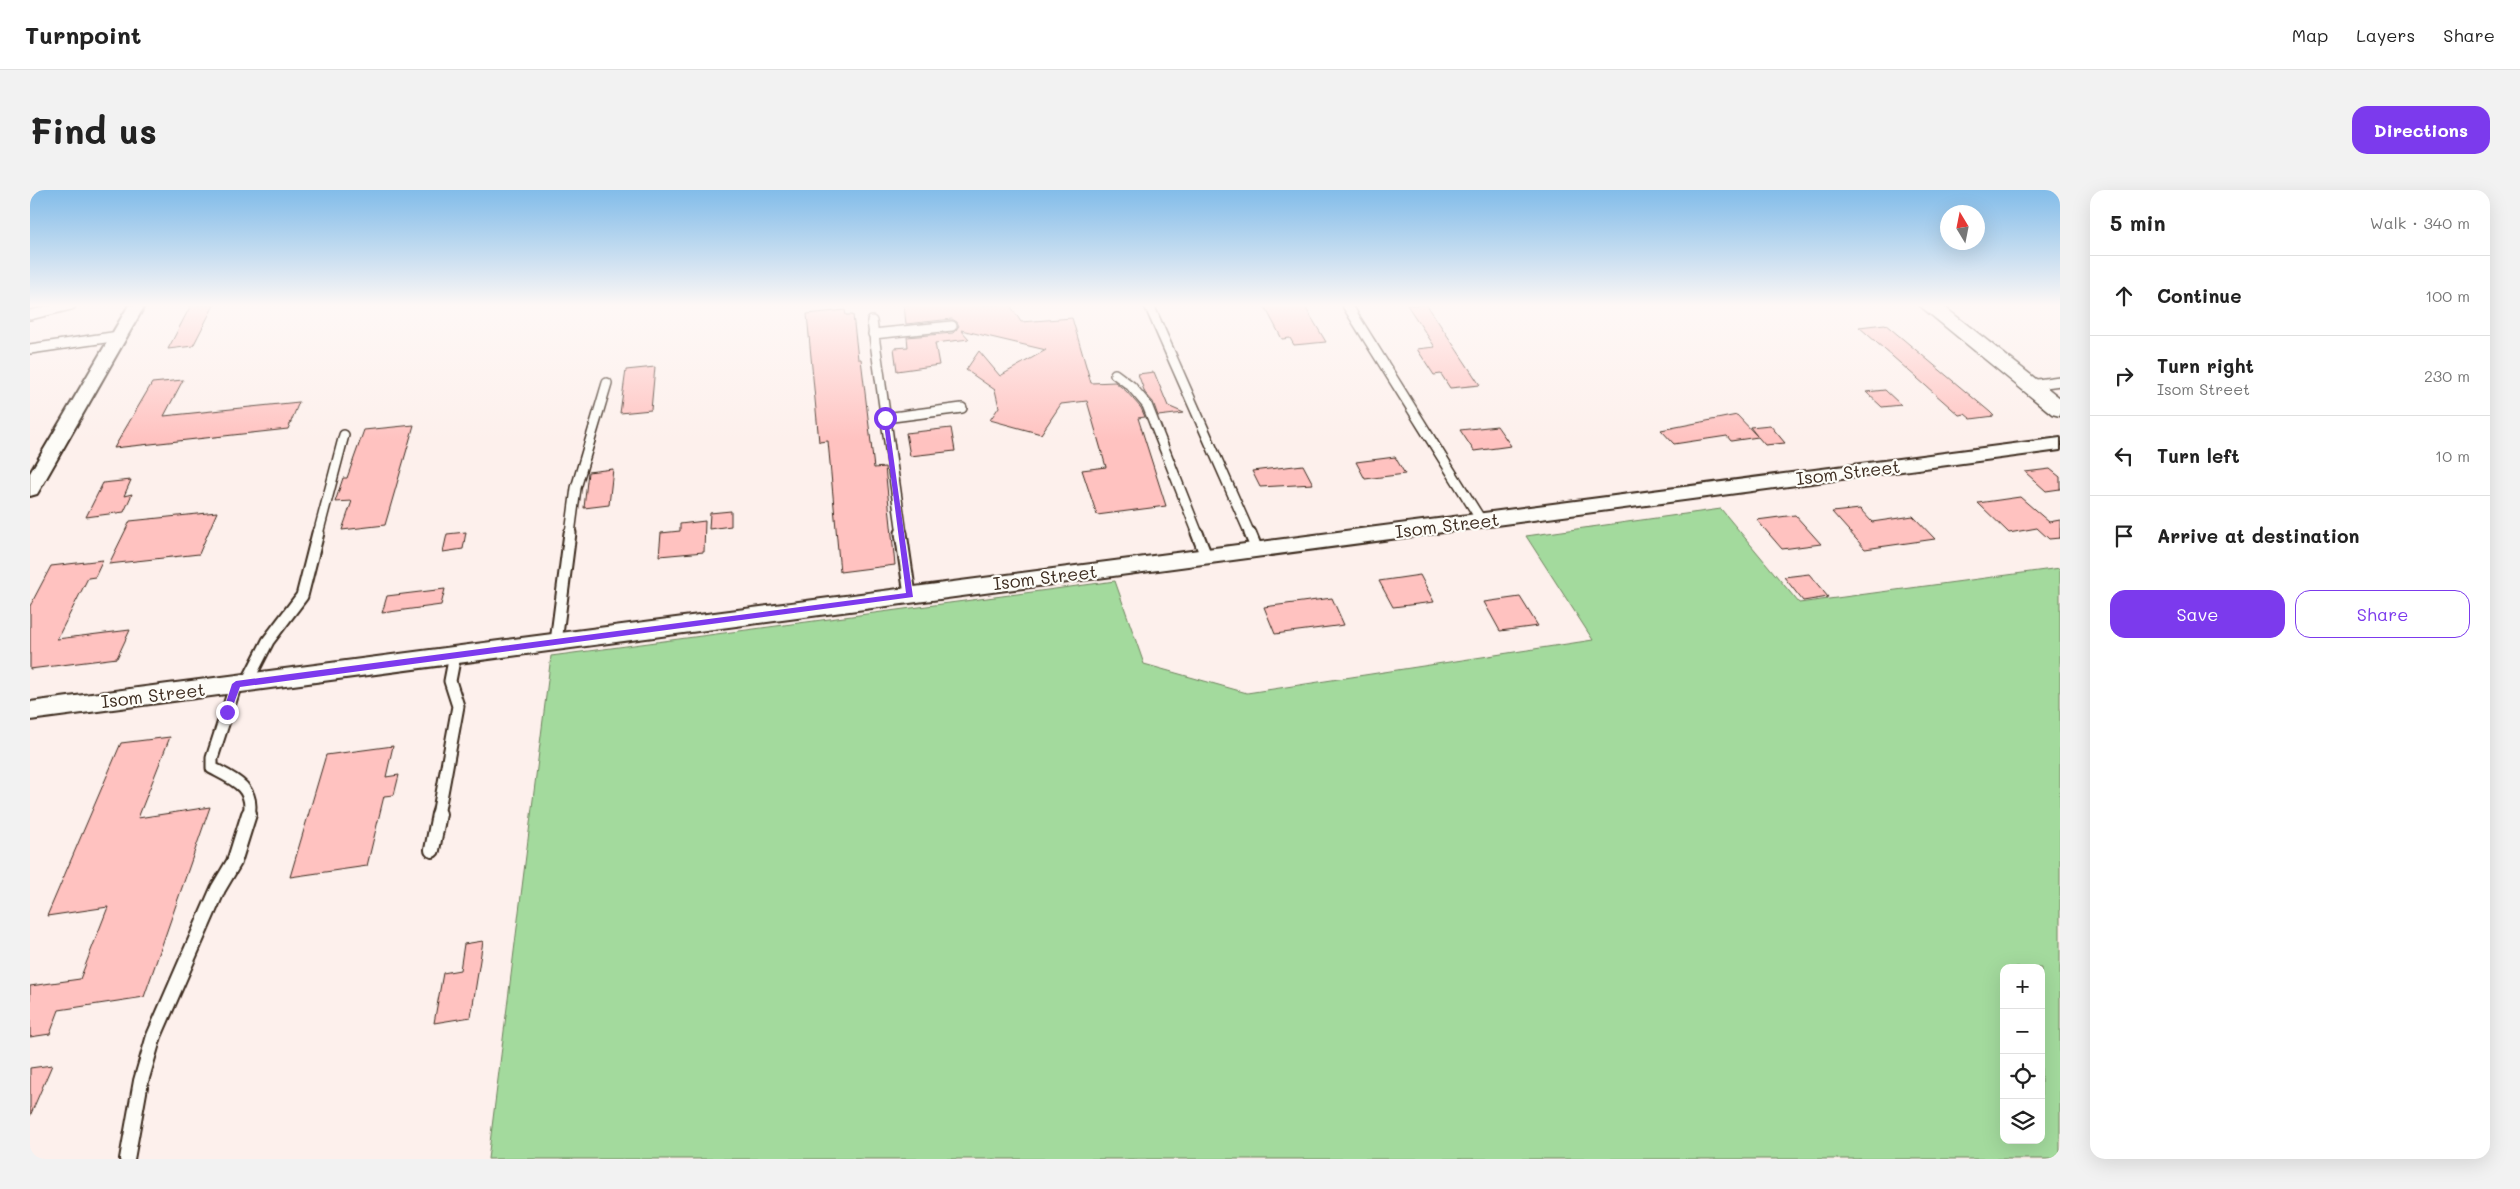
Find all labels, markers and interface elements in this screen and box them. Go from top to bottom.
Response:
text: Turnpoint [25,19,141,50]
text: Map [2292,23,2328,47]
text: Layers [2356,23,2415,47]
text: Share [2443,23,2495,47]
button: Directions [2352,106,2490,154]
text: Find us [30,107,157,153]
north arrow [1940,205,1985,250]
text: 5 min [2110,209,2166,236]
text: Walk · 340 m [2370,212,2470,233]
icon: ahead [2110,282,2138,310]
text: Continue [2157,283,2242,308]
text: 100 m [2425,285,2470,306]
text: Turn right [2157,353,2254,378]
icon: right [2110,362,2138,390]
text: 230 m [2424,365,2470,386]
text: Isom Street [2157,378,2250,399]
route start [874,407,897,430]
icon: left [2110,442,2138,470]
text: Turn left [2157,443,2240,468]
text: 10 m [2435,445,2470,466]
street label: Isom Street [1795,454,1901,490]
street label: Isom Street [1394,507,1500,543]
icon: arrive [2110,522,2138,550]
text: Arrive at destination [2157,523,2360,548]
street label: Isom Street [992,559,1098,595]
button: Save [2110,590,2285,638]
button: Share [2295,590,2470,638]
street label: Isom Street [100,677,206,713]
route end [216,701,239,724]
map controls [2000,964,2045,1144]
button: + [2000,964,2045,1009]
button: − [2000,1009,2045,1054]
button: locate [2000,1054,2045,1099]
button: layers [2000,1099,2045,1144]

